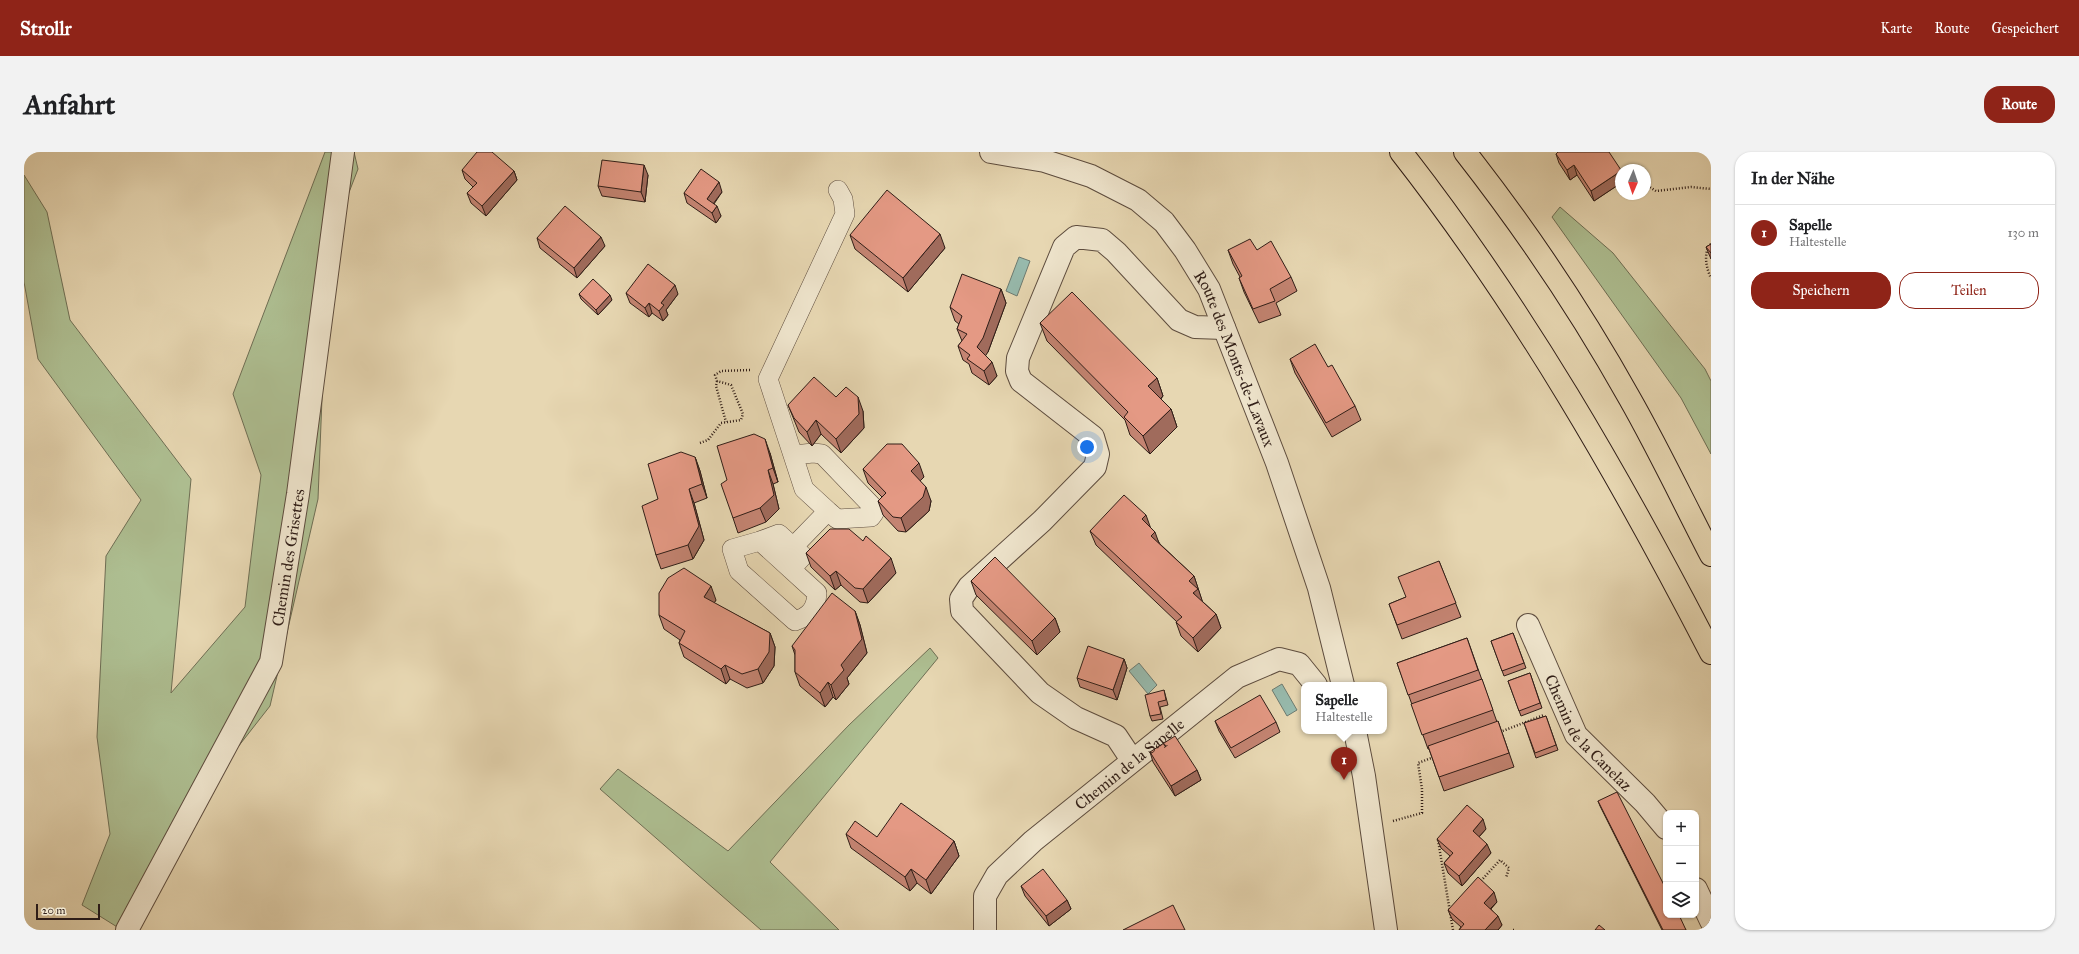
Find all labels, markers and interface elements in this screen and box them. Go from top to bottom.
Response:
text: Strollr [20,17,72,40]
text: Karte [1880,20,1912,37]
text: Route [1934,20,1970,37]
text: Gespeichert [1992,20,2059,37]
button: Route [1984,86,2055,123]
text: Anfahrt [24,87,115,122]
north arrow [1615,164,1651,200]
text: In der Nähe [1751,168,1835,189]
text: Sapelle [1789,216,1832,234]
text: 1 [1761,225,1767,241]
text: 130 m [2007,225,2039,241]
text: Haltestelle [1789,234,1846,250]
street label: Route des Monts-de-Lavaux [1190,267,1279,449]
button: Speichern [1751,272,1891,309]
button: Teilen [1899,272,2039,309]
your location [1077,437,1097,457]
street label: Chemin des Grisettes [267,488,308,628]
street label: Chemin de la Canelaz [1541,671,1637,795]
popup [1301,682,1387,734]
text: Sapelle [1315,691,1358,709]
text: Haltestelle [1315,709,1373,725]
street label: Chemin de la Sapelle [1071,714,1188,813]
pin: 1 [1331,747,1357,780]
map controls [1663,810,1699,918]
button: + [1663,810,1699,846]
button: − [1663,846,1699,882]
button: layers [1663,882,1699,918]
scale bar [36,902,100,921]
text: 20 m [42,904,65,917]

